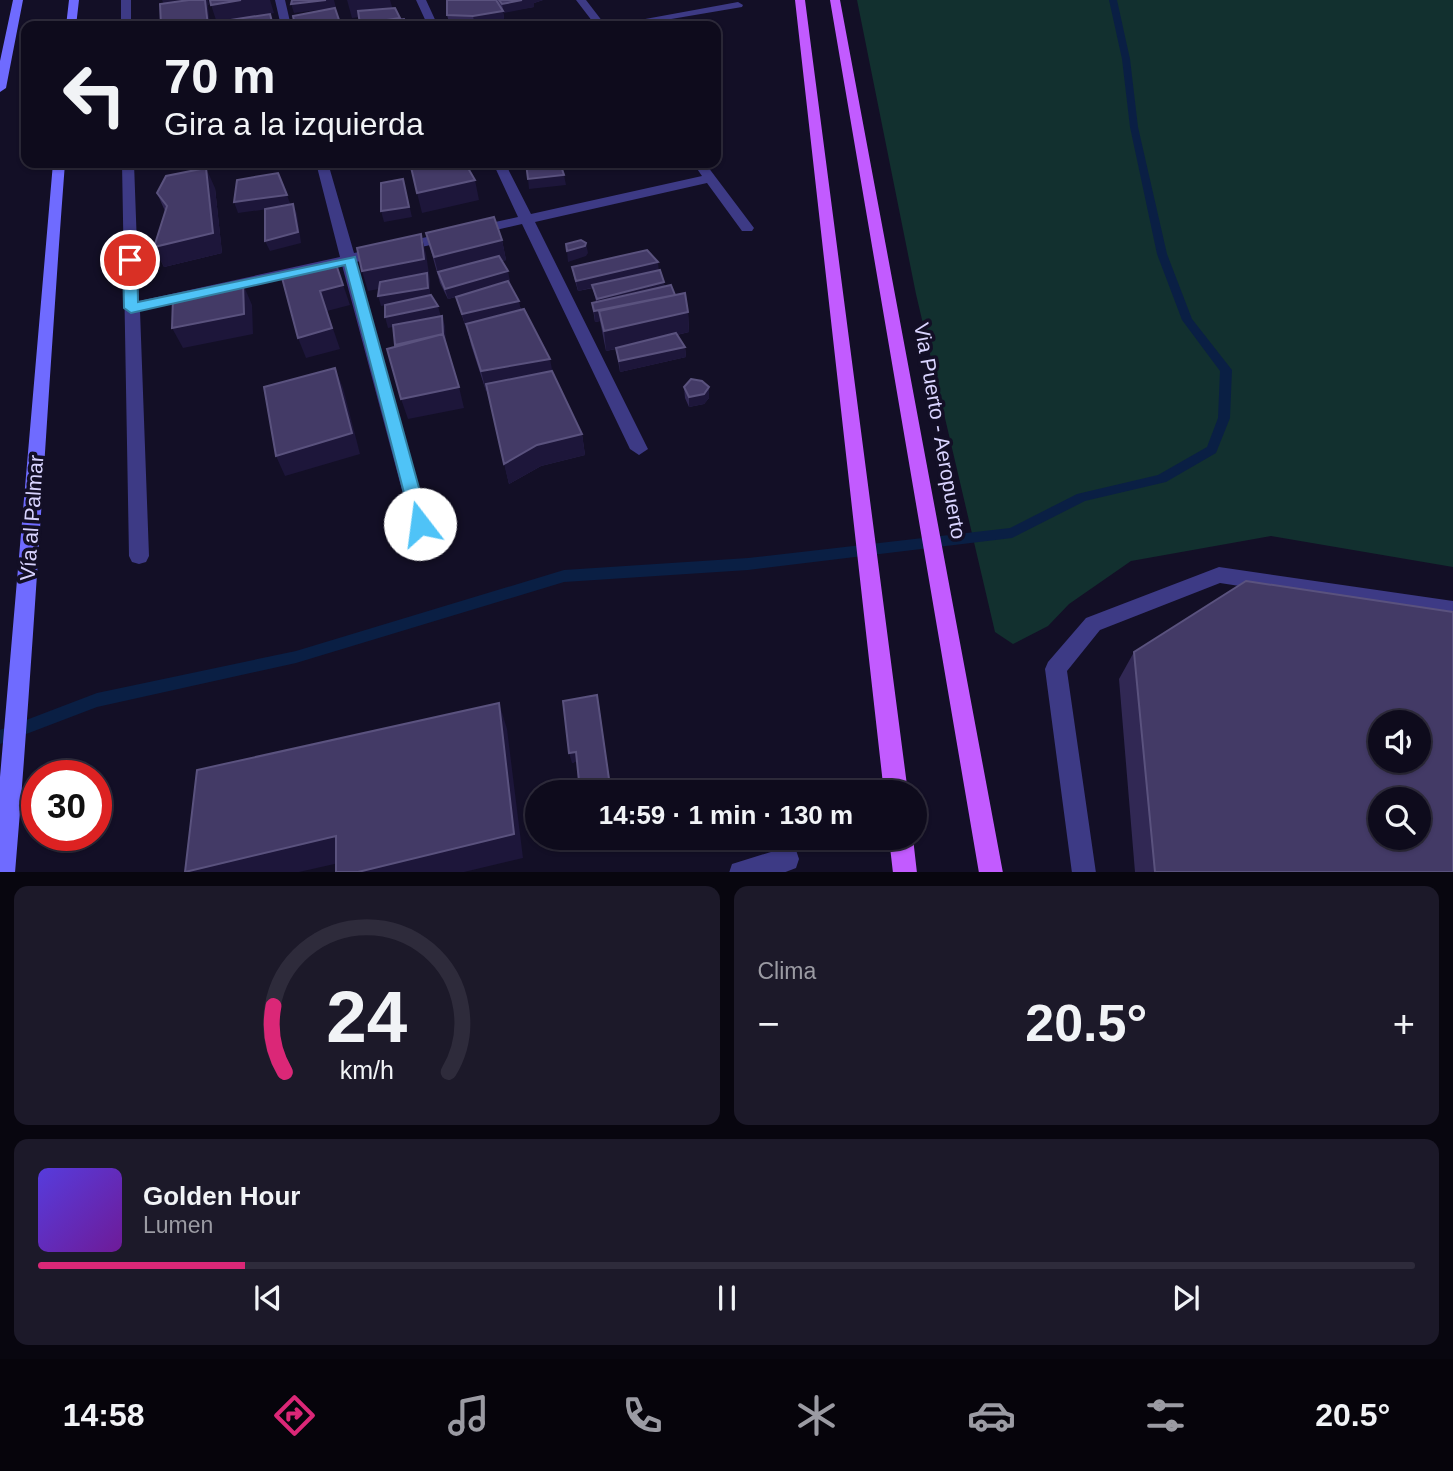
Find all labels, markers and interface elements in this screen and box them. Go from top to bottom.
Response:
icon: left [49,49,140,140]
text: 70 m [164,49,276,103]
text: Gira a la izquierda [164,106,424,142]
pin [100,230,160,290]
icon: arrive [111,241,149,279]
street label: Via Puerto - Aeropuerto [910,321,971,541]
street label: Vía al Palmar [16,454,47,582]
position arrow [383,487,457,561]
map controls [1368,710,1431,850]
button: sound [1368,710,1431,773]
speed limit sign: 30 [21,760,112,851]
button: search [1368,787,1431,850]
text: 14:59 · 1 min · 130 m [599,800,853,830]
text: Clima [758,958,816,984]
text: 24 [326,976,408,1057]
text: 20.5° [1025,994,1147,1052]
text: − [758,1003,780,1045]
text: + [1393,1003,1415,1045]
text: km/h [340,1055,394,1083]
text: Golden Hour [143,1181,300,1211]
text: Lumen [143,1212,213,1238]
icon: previous [249,1279,287,1317]
icon: pause [708,1279,746,1317]
icon: next [1167,1279,1205,1317]
icon: directions [270,1391,319,1440]
icon: music [444,1391,493,1440]
icon: phone [618,1391,667,1440]
icon: climate [792,1391,841,1440]
icon: car [967,1391,1016,1440]
icon: filters [1141,1391,1190,1440]
text: 14:58 [63,1397,144,1433]
text: 20.5° [1315,1397,1390,1433]

